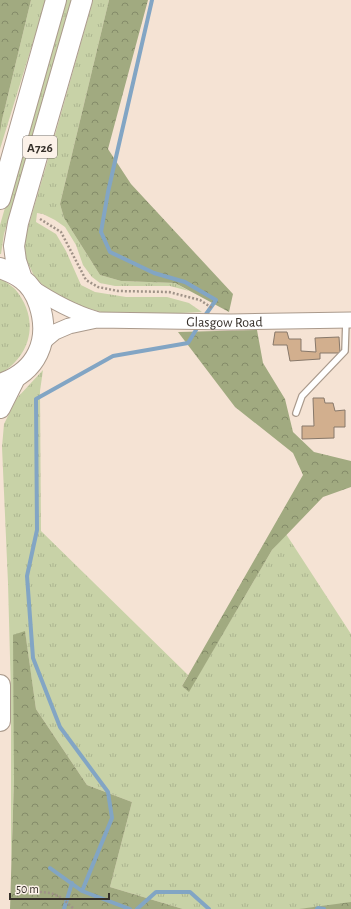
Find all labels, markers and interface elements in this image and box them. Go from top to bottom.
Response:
road number: A726 [23,136,57,158]
street label: Glasgow Road [186,315,263,330]
scale bar [10,875,109,901]
text: 50 m [16,883,39,895]

